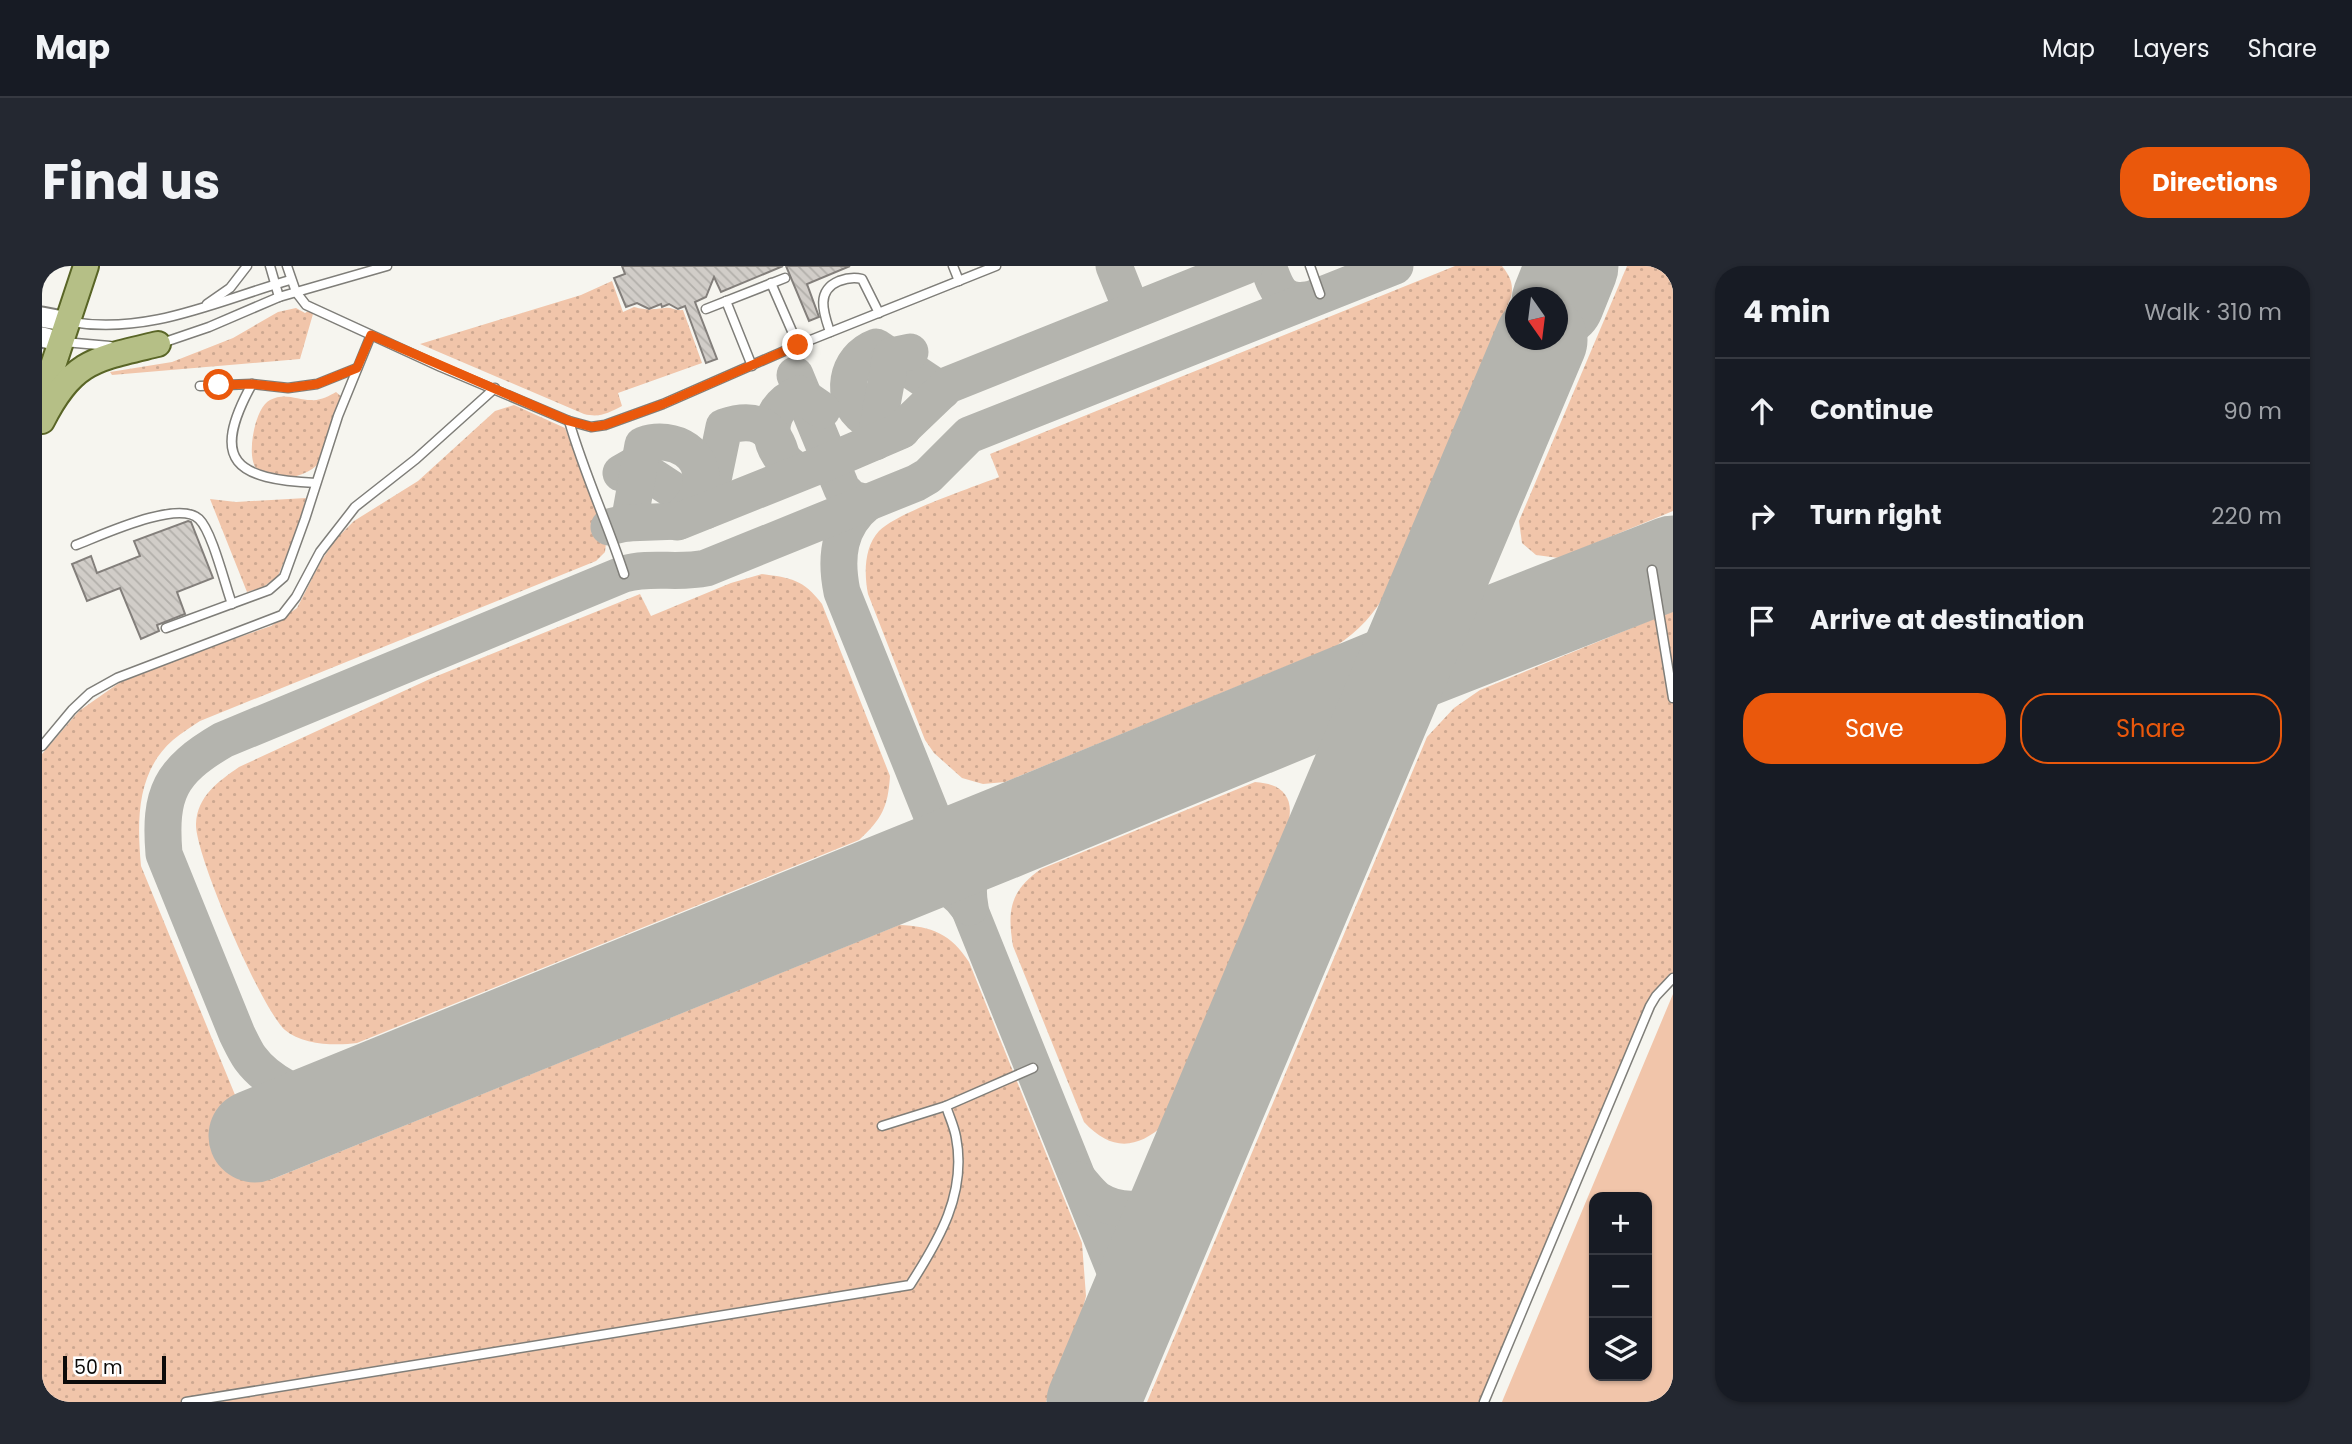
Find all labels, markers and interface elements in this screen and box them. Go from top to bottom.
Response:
text: Map [35,24,110,71]
text: Map [2042,32,2095,65]
text: Layers [2133,32,2209,65]
text: Share [2247,32,2317,65]
button: Directions [2120,147,2310,218]
text: Find us [42,148,220,216]
north arrow [1505,287,1568,350]
text: 4 min [1743,290,1831,333]
text: Walk · 310 m [2144,296,2282,328]
route end [782,329,813,360]
route start [203,369,234,400]
icon: ahead [1743,392,1781,430]
text: Continue [1810,392,1933,428]
text: 90 m [2223,395,2282,427]
icon: right [1743,497,1781,535]
text: Turn right [1810,497,1942,533]
text: 220 m [2211,500,2282,532]
icon: arrive [1743,602,1781,640]
text: Arrive at destination [1810,602,2085,638]
button: Save [1743,693,2006,764]
button: Share [2020,693,2282,764]
map controls [1589,1192,1652,1381]
button: + [1589,1192,1652,1255]
button: − [1589,1255,1652,1318]
button: layers [1589,1318,1652,1381]
scale bar [63,1353,166,1385]
text: 50 m [74,1354,123,1381]

